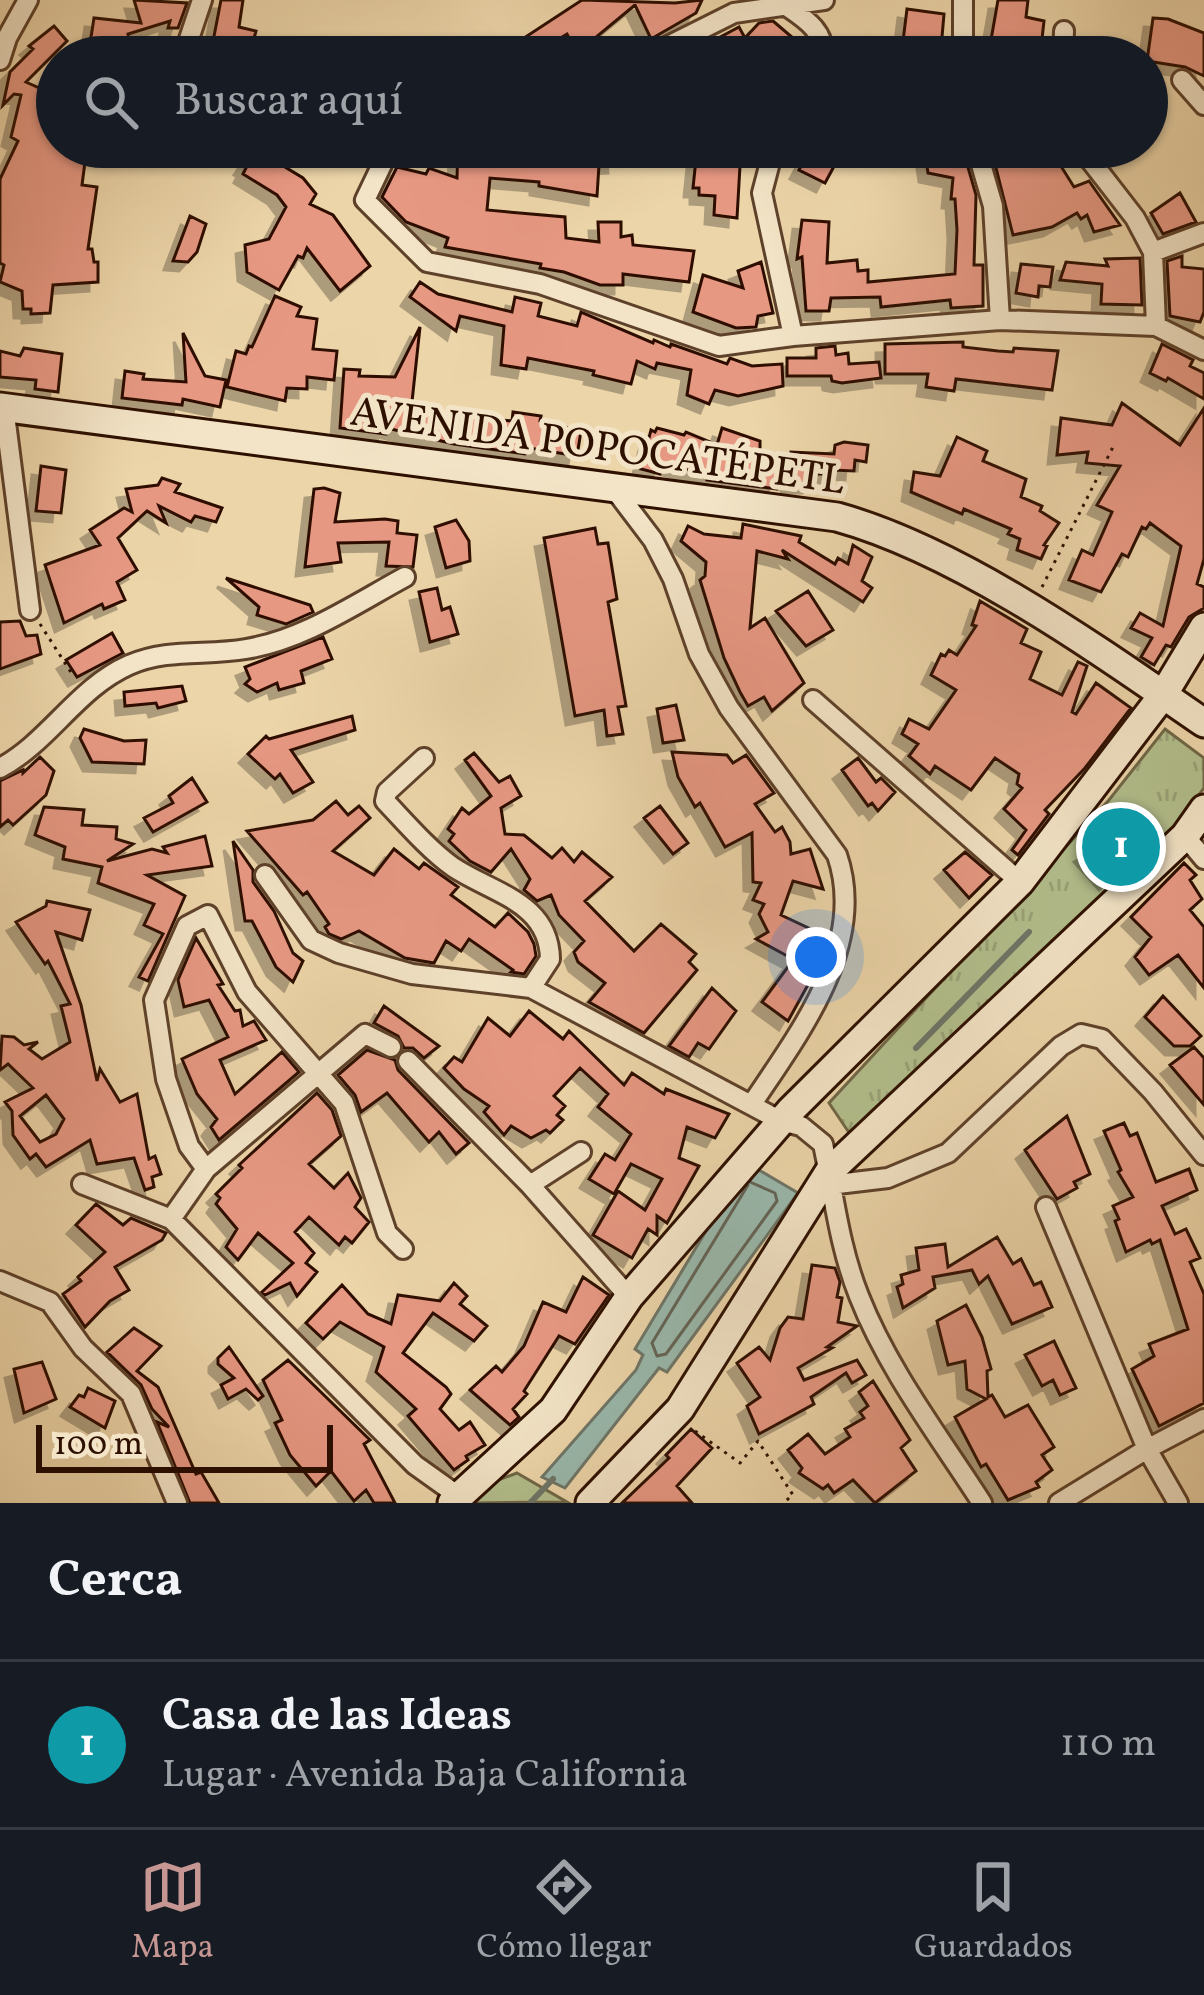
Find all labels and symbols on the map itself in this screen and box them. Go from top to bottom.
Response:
street label: AVENIDA POPOCATÉPETL [346,385,849,512]
pin: 1 [1082,802,1160,892]
your location [786,927,846,987]
scale bar [36,1419,333,1472]

